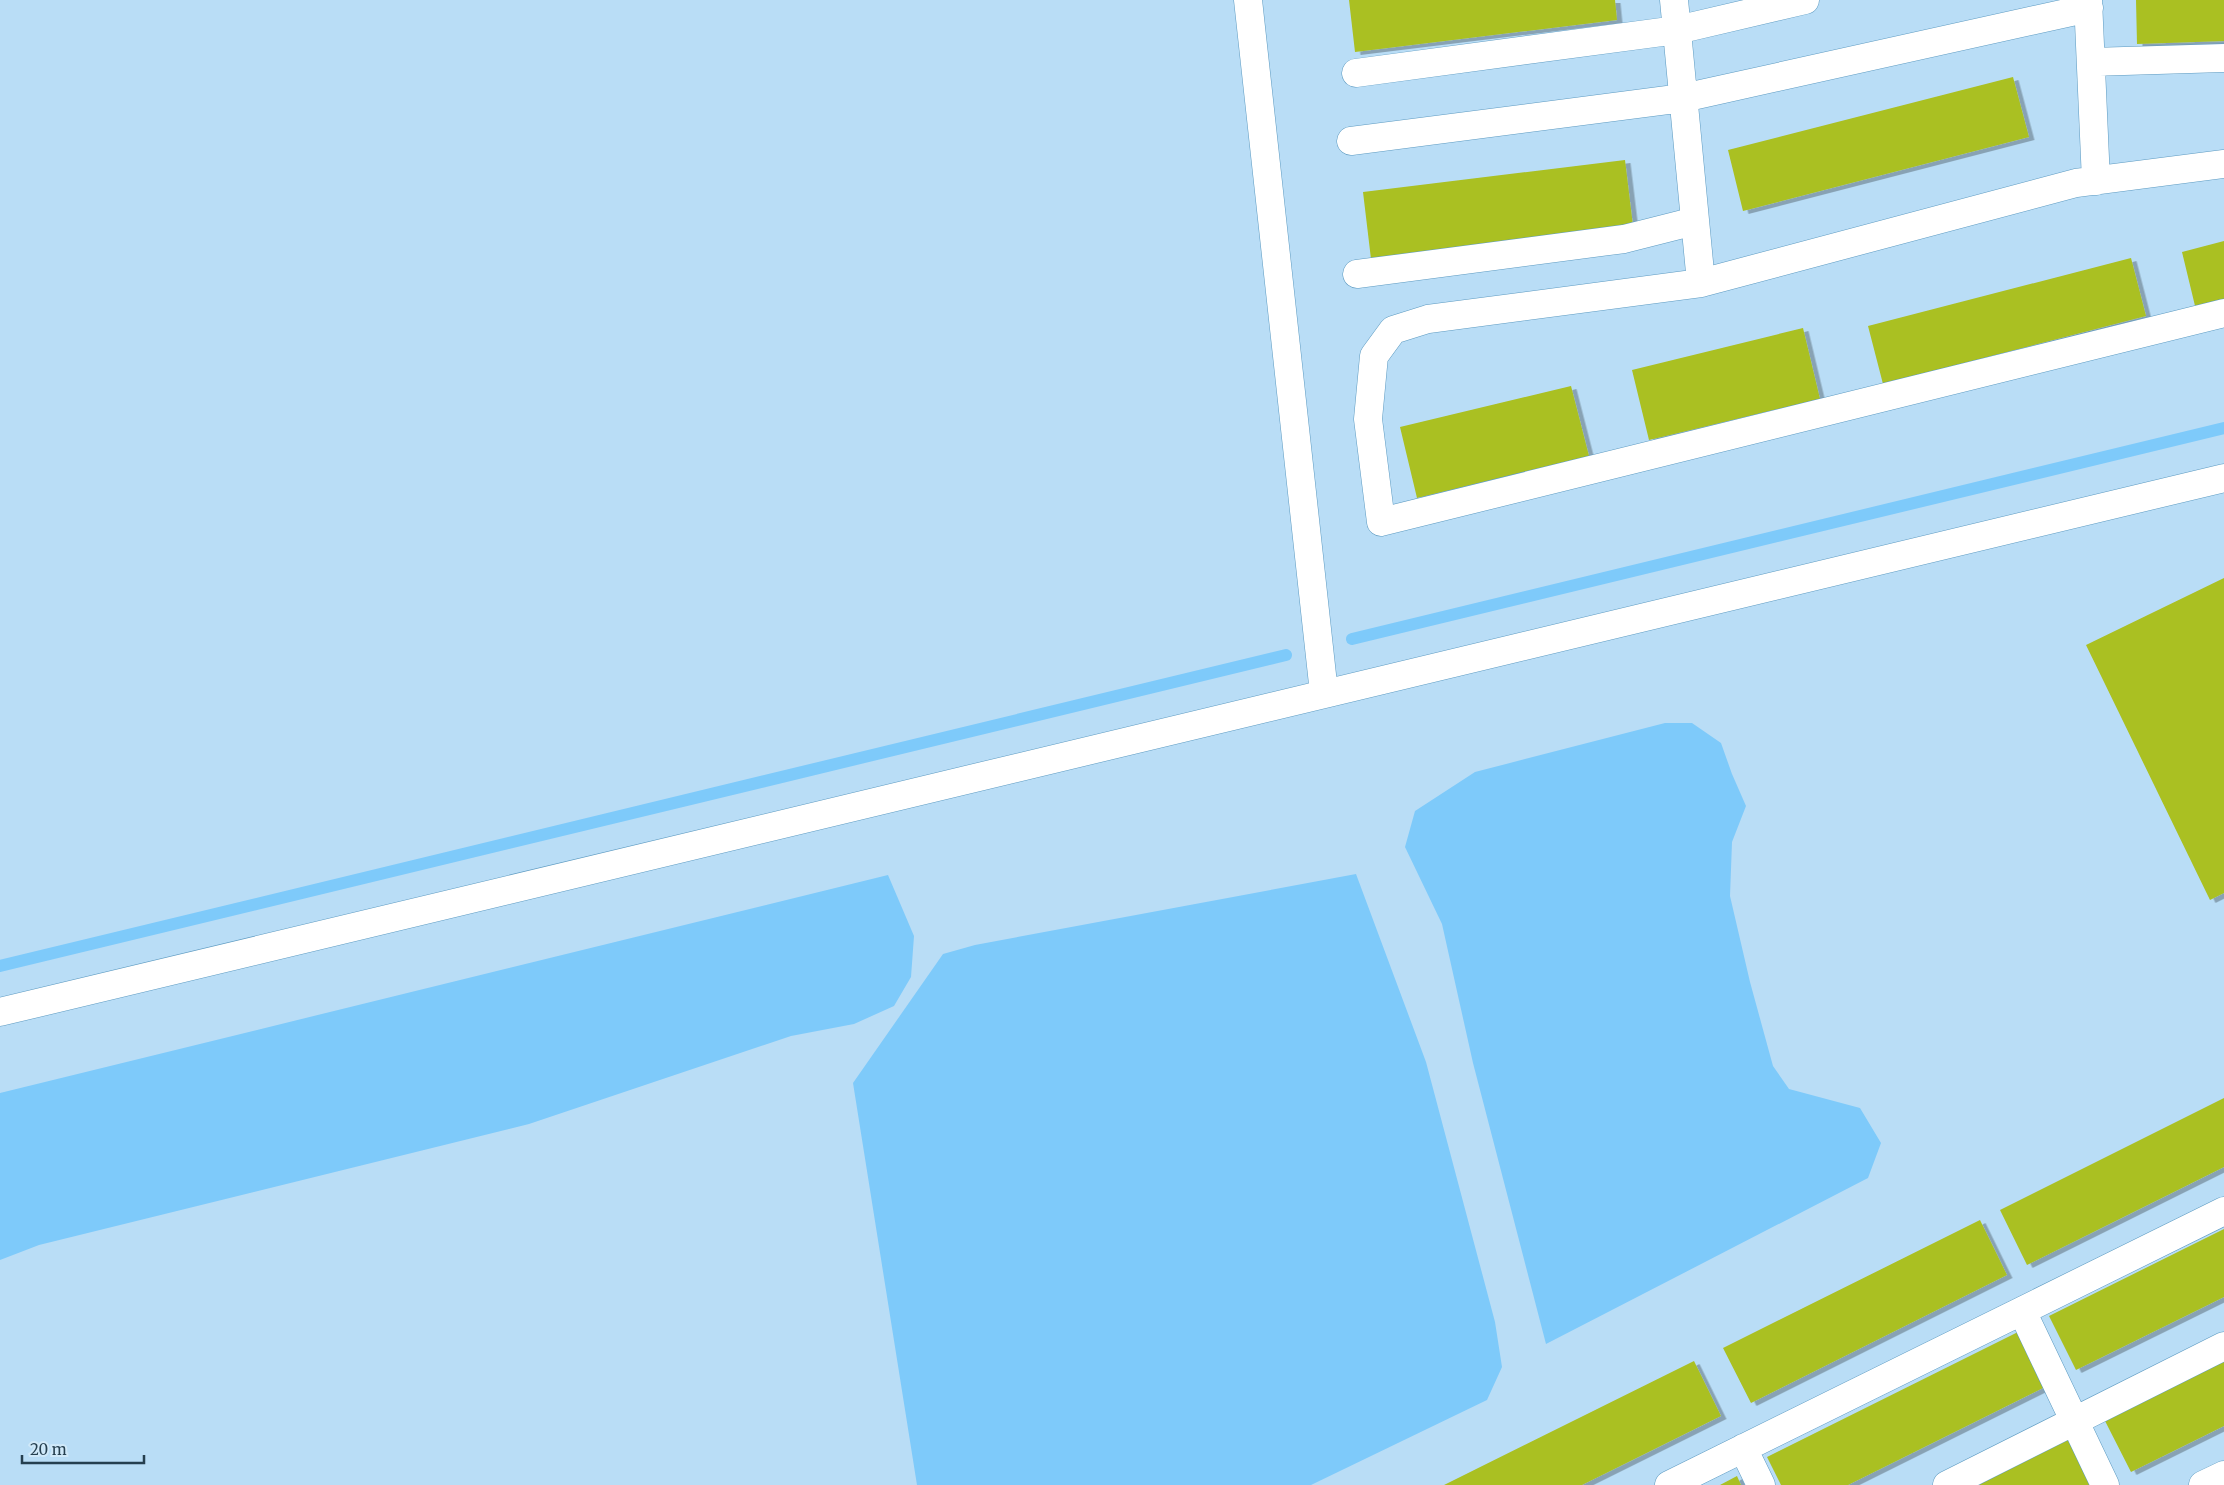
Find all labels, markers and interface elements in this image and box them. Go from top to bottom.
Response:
scale bar [22,1432,145,1464]
text: 20 m [30,1440,67,1459]

